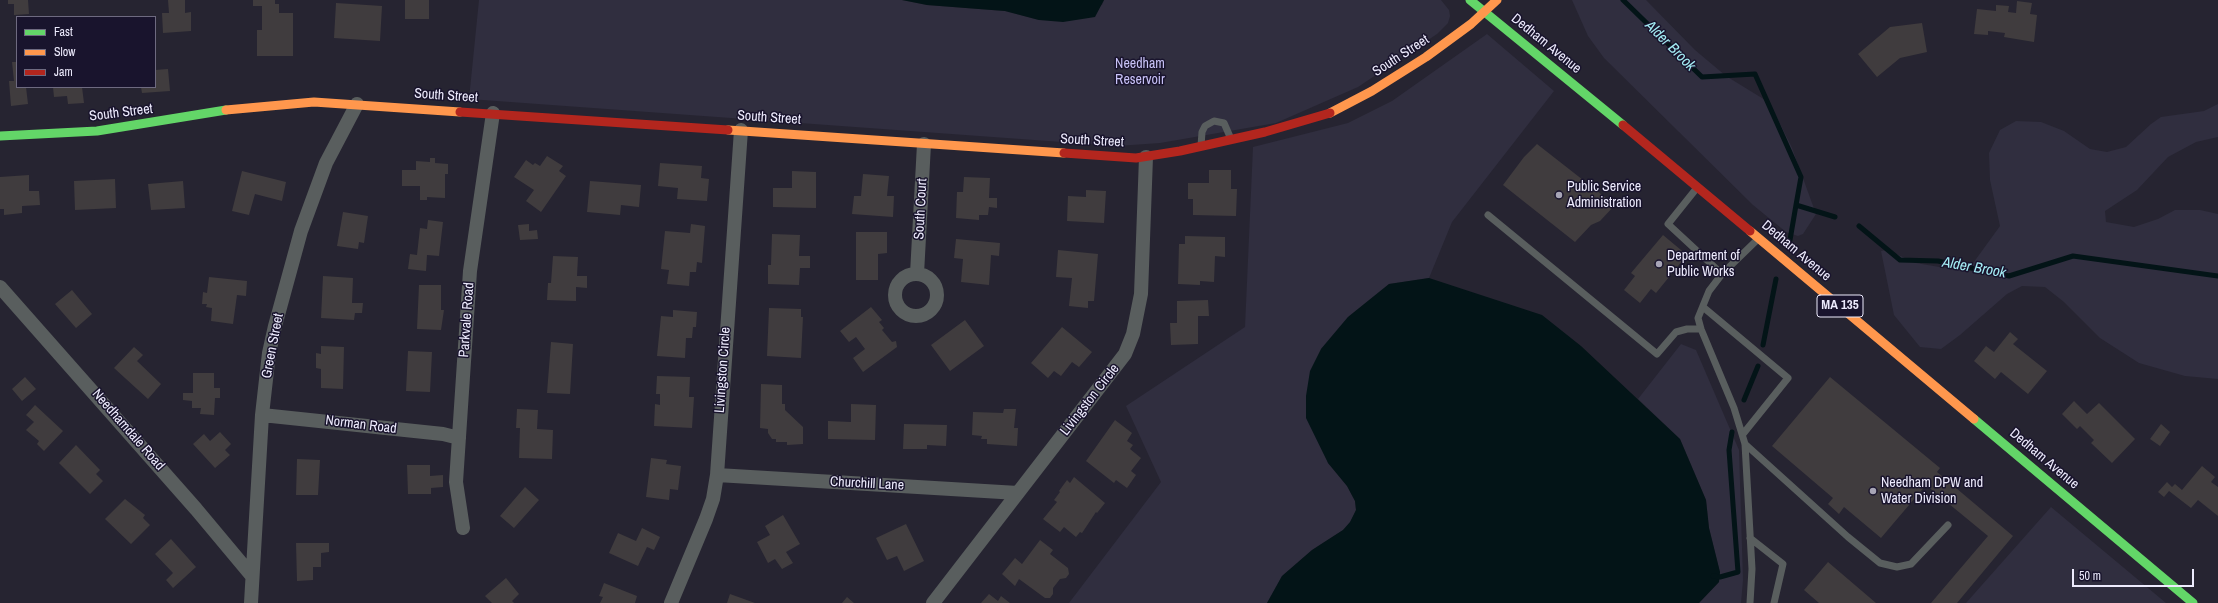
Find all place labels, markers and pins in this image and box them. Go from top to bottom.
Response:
place label: Public Service Administration [1567,179,1642,212]
marker: Public Service Administration [1554,190,1564,200]
place label: Department of Public Works [1667,248,1740,280]
marker: Department of Public Works [1654,259,1664,269]
place label: Needham DPW and Water Division [1881,475,1983,508]
marker: Needham DPW and Water Division [1868,486,1878,496]

